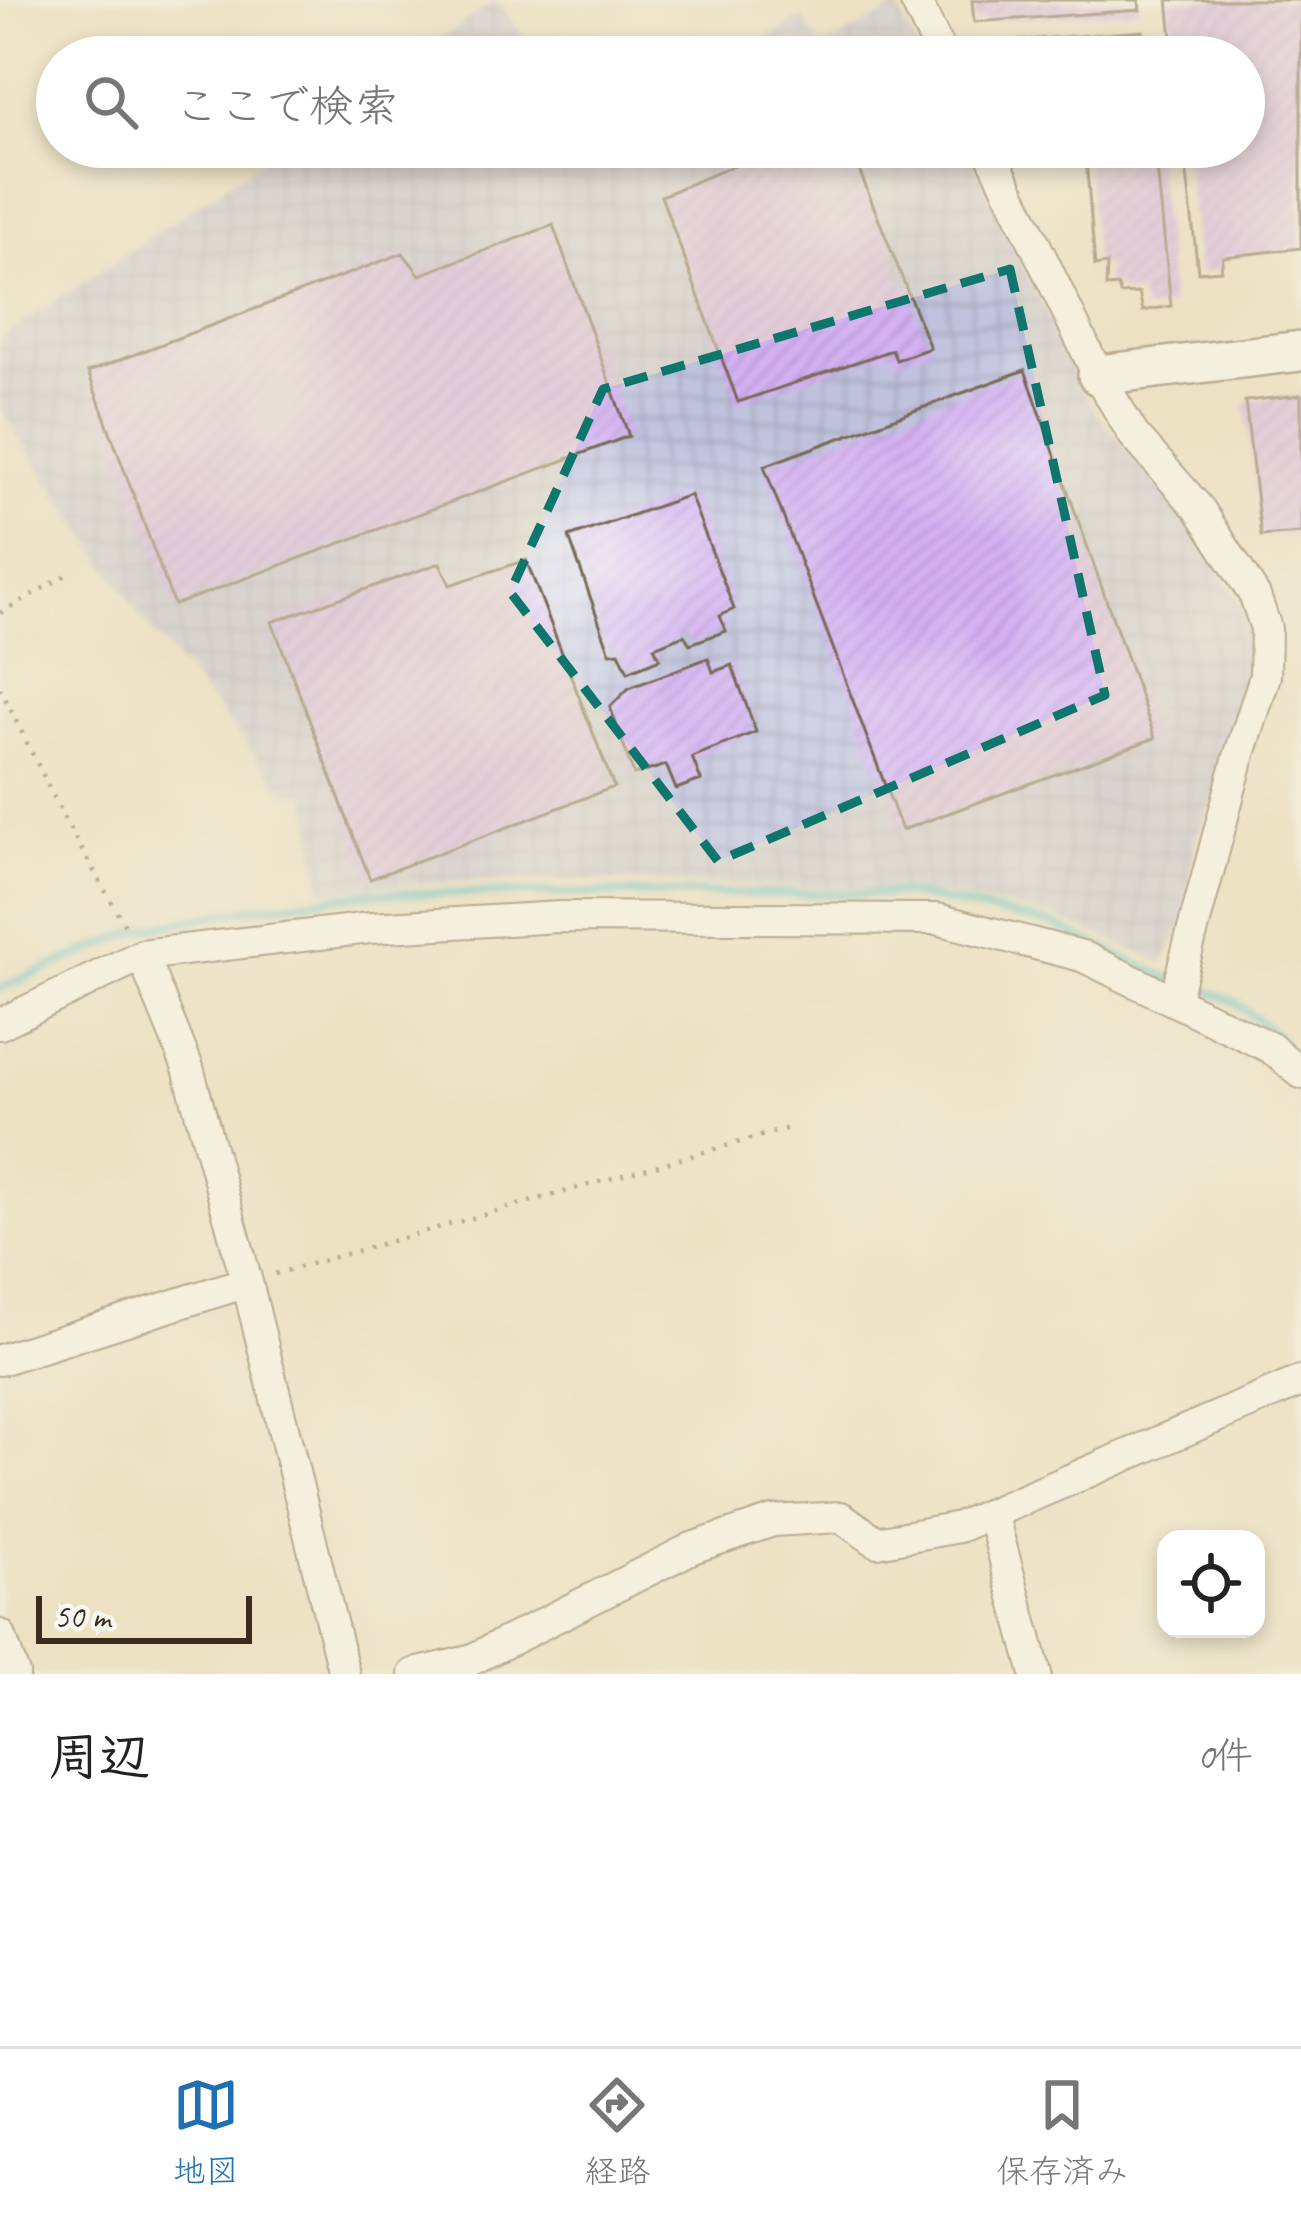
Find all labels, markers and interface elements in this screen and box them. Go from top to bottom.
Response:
search box [36,36,1265,168]
icon: search [78,69,144,135]
text: ここで検索 [174,78,399,135]
map controls [1157,1530,1265,1638]
button: locate [1157,1530,1265,1638]
scale bar [36,1590,252,1643]
text: 50 m [54,1596,110,1638]
text: 周辺 [48,1725,150,1789]
text: 0件 [1196,1732,1253,1781]
tab: 地図 [173,2072,239,2192]
tab: 経路 [584,2072,650,2192]
tab: 保存済み [996,2072,1128,2192]

